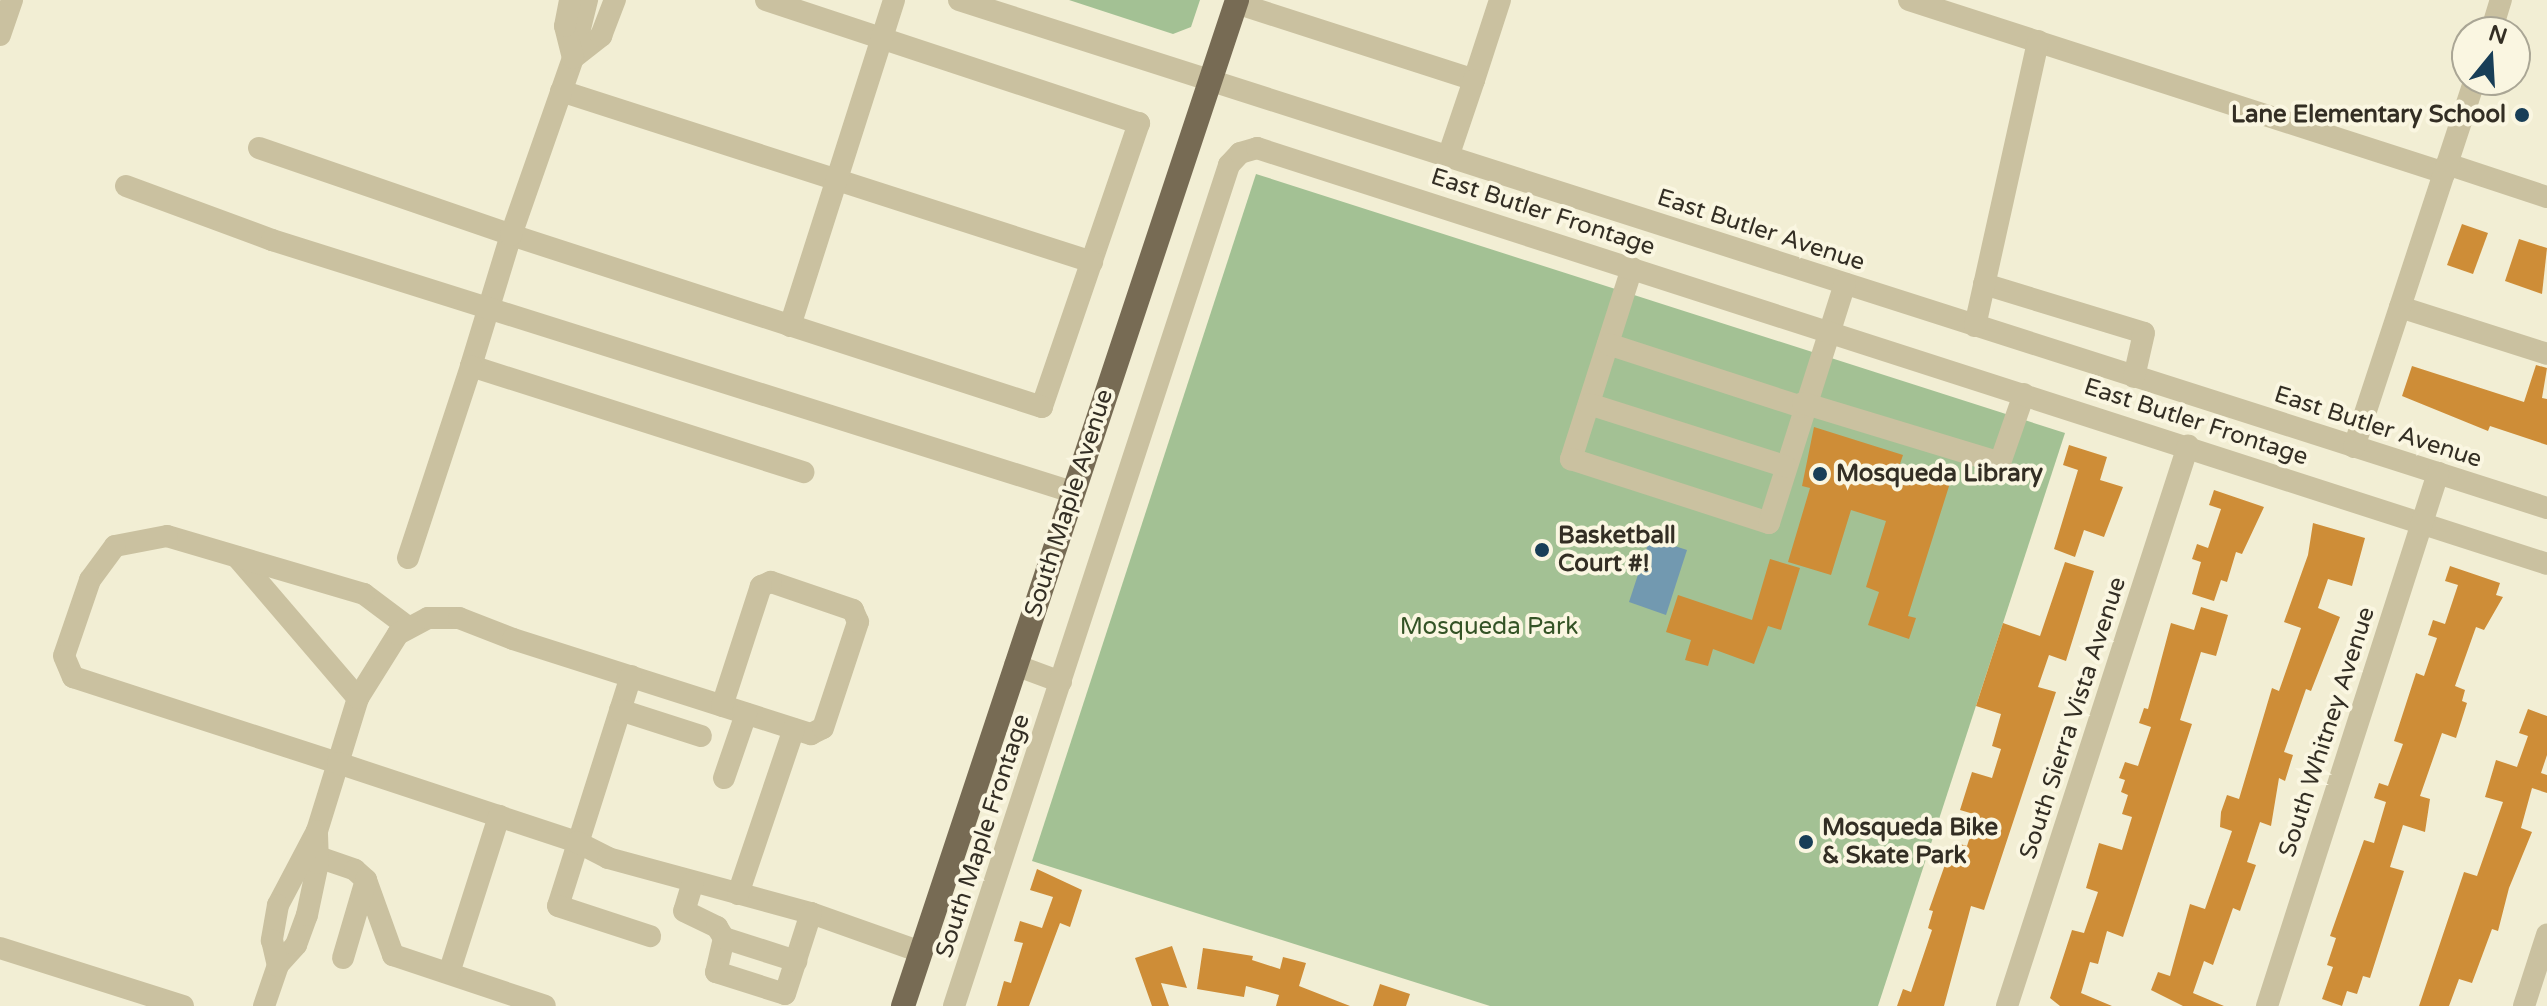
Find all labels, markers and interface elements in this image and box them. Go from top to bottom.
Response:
north arrow [2451,16,2531,96]
text: N [2485,20,2510,50]
place label: Lane Elementary School [2231,101,2506,129]
marker: Lane Elementary School [2513,106,2531,124]
street label: East Butler Frontage [1427,162,1659,262]
street label: East Butler Avenue [1654,183,1868,277]
street label: East Butler Frontage [2080,372,2312,472]
street label: East Butler Avenue [2271,380,2485,474]
street label: South Maple Avenue [1019,386,1119,620]
place label: Mosqueda Library [1836,460,2043,488]
marker: Mosqueda Library [1811,465,1829,483]
place label: Basketball Court #! [1558,522,1676,578]
marker: Basketball Court #! [1533,541,1551,559]
street label: South Sierra Vista Avenue [2014,573,2132,863]
street label: South Whitney Avenue [2273,603,2381,861]
park label: Mosqueda Park [1400,613,1578,641]
street label: South Maple Frontage [930,710,1036,962]
place label: Mosqueda Bike & Skate Park [1822,814,1998,870]
marker: Mosqueda Bike & Skate Park [1797,833,1815,851]

